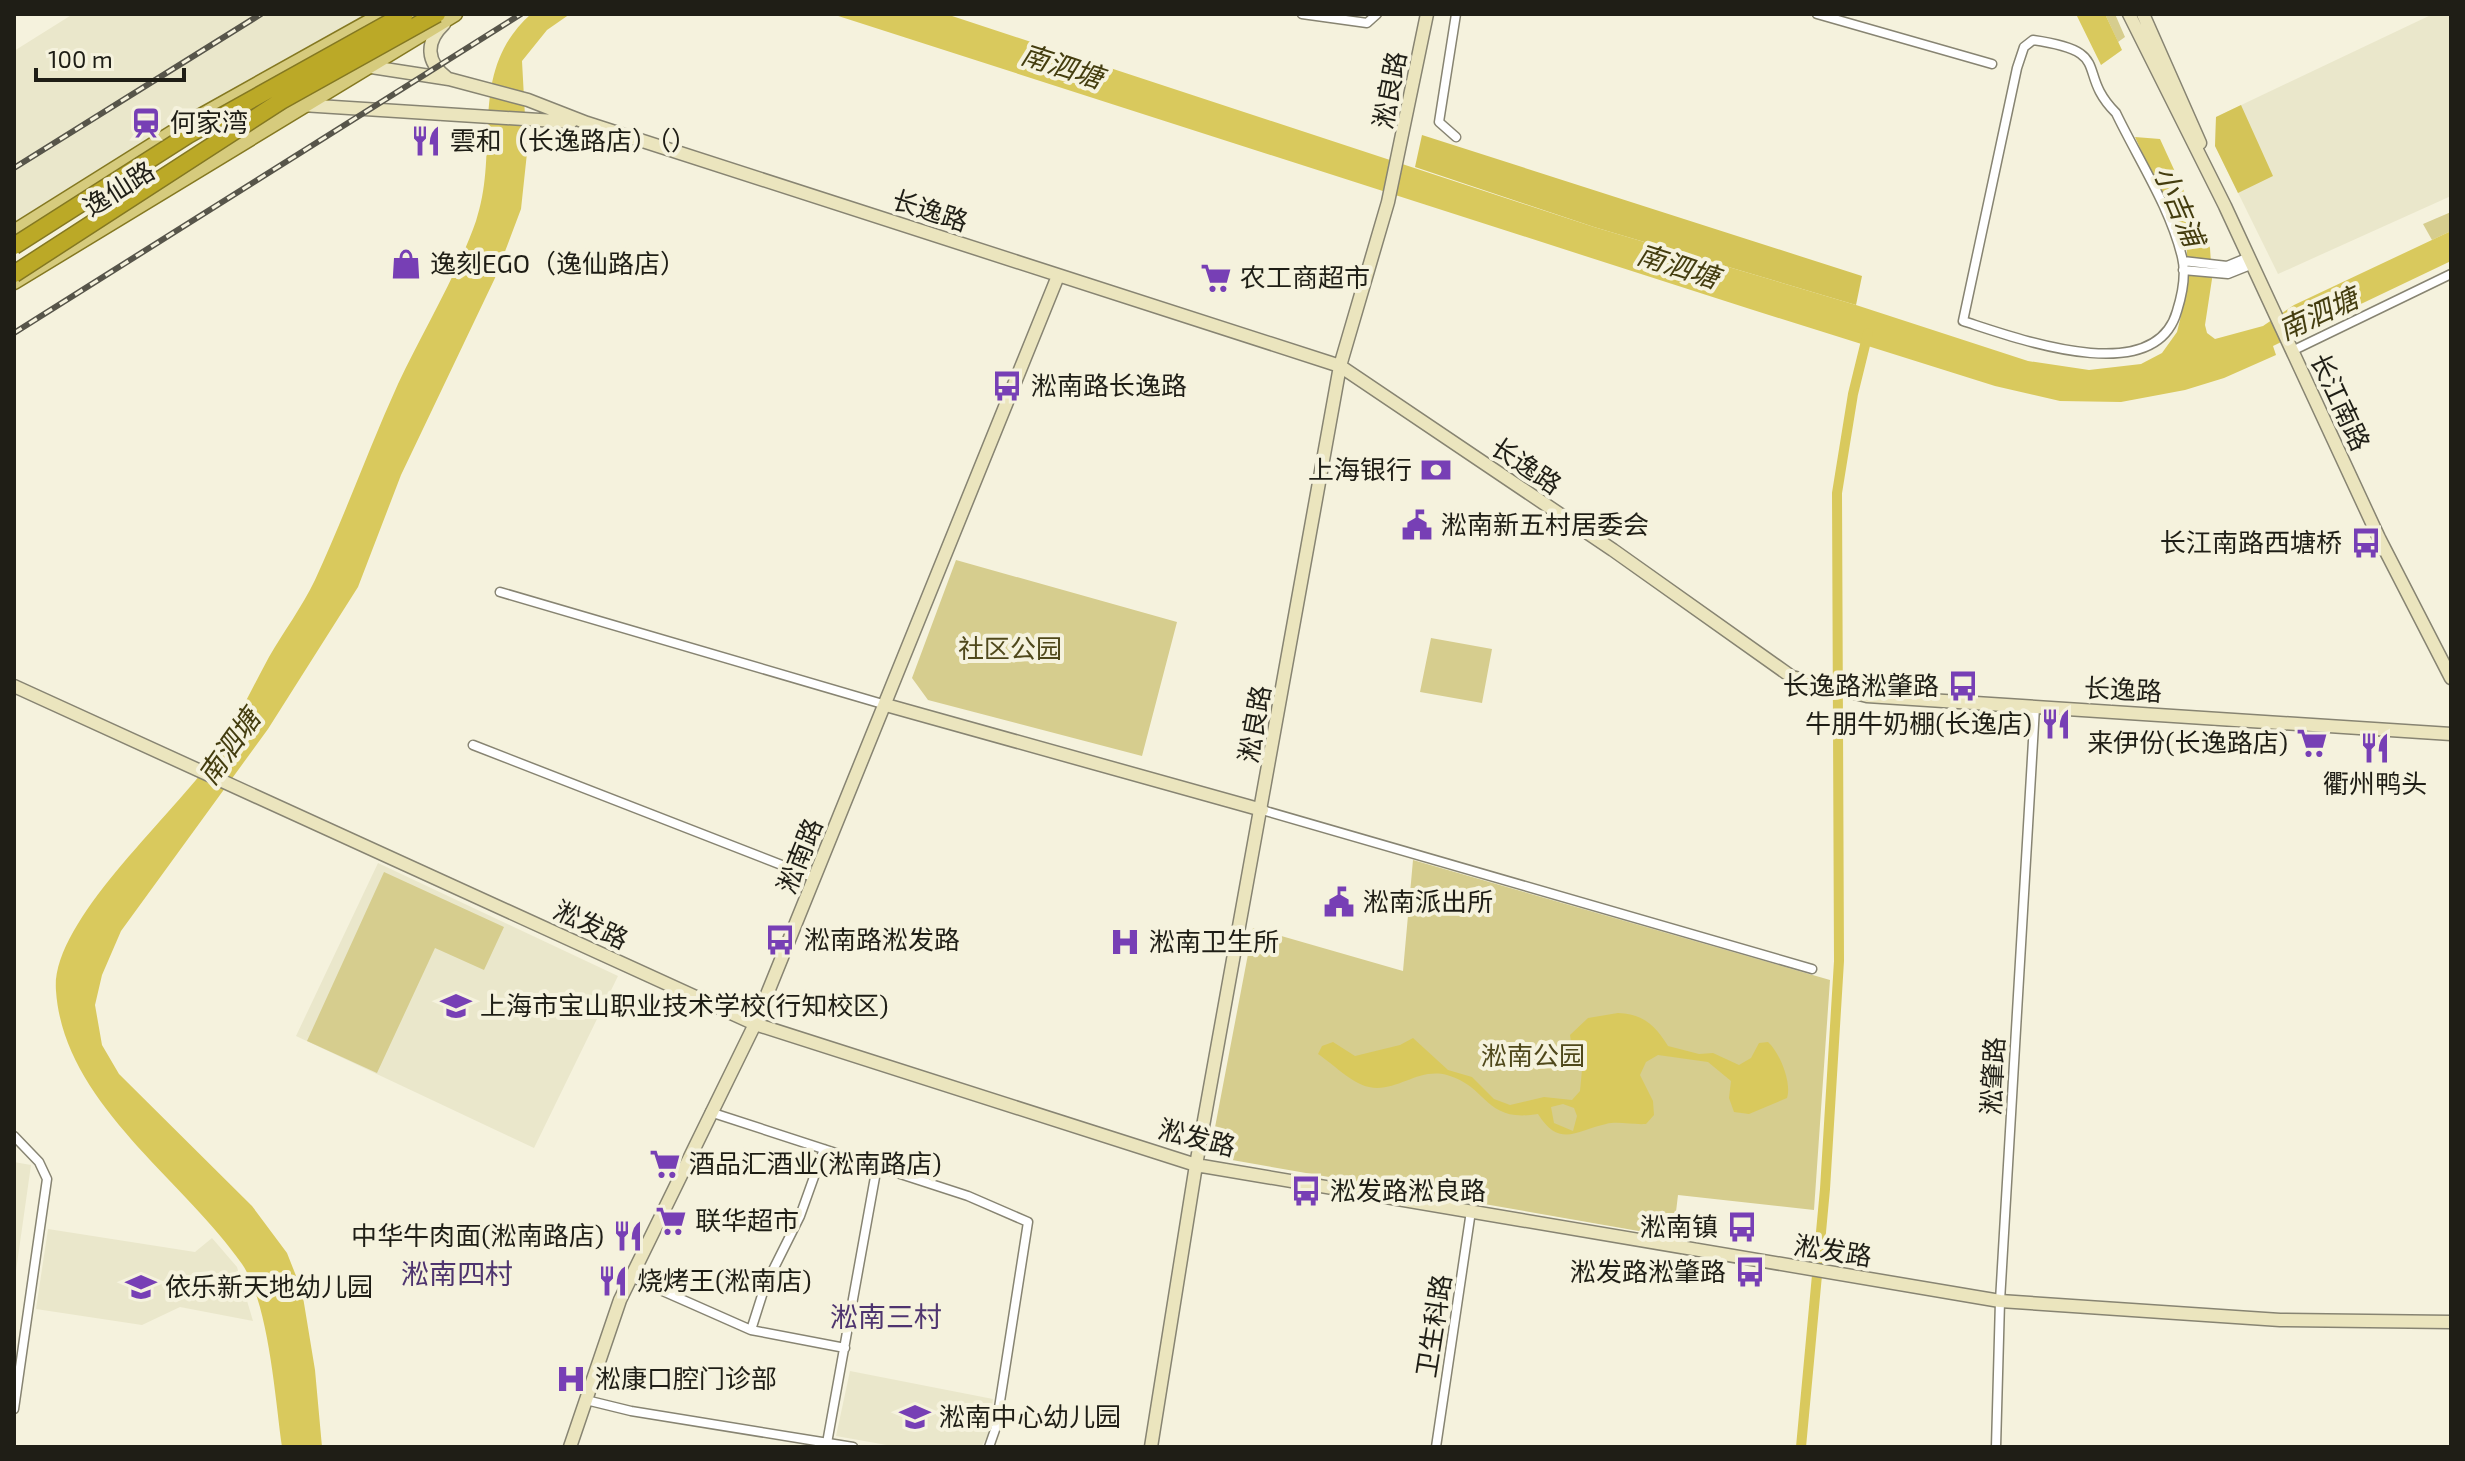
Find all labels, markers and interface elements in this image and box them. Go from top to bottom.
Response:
scale bar [36,32,184,82]
water label: 南泗塘 [1017,36,1111,95]
text: 100 m [48,44,113,73]
street label: 淞良路 [1366,48,1411,131]
station icon: 何家湾 [129,106,163,140]
place label: 何家湾 [170,106,248,137]
restaurant icon: 雲和（长逸路店）（） [409,124,443,158]
place label: 雲和（长逸路店）（） [450,124,697,155]
street label: 逸仙路 [77,154,159,222]
water label: 小吉浦 [2148,160,2214,255]
street label: 长逸路 [889,183,972,236]
water label: 南泗塘 [1633,236,1727,295]
shop icon: 逸刻EGO（逸仙路店） [389,247,423,281]
place label: 逸刻EGO（逸仙路店） [430,247,686,278]
supermarket icon: 农工商超市 [1199,261,1233,295]
place label: 农工商超市 [1240,261,1370,292]
water label: 南泗塘 [2272,278,2366,346]
street label: 长江南路 [2305,348,2377,455]
bus stop icon: 淞南路长逸路 [990,369,1024,403]
place label: 淞南路长逸路 [1031,369,1187,400]
street label: 长逸路 [1486,430,1568,499]
place label: 上海银行 [1308,453,1412,484]
bank icon: 上海银行 [1419,453,1453,487]
public building icon: 淞南新五村居委会 [1400,508,1434,542]
place label: 淞南新五村居委会 [1441,508,1649,539]
place label: 长江南路西塘桥 [2160,526,2342,557]
bus stop icon: 长江南路西塘桥 [2349,526,2383,560]
park label: 社区公园 [958,632,1062,663]
place label: 长逸路淞肇路 [1783,669,1939,700]
bus stop icon: 长逸路淞肇路 [1946,669,1980,703]
street label: 长逸路 [2083,671,2163,706]
street label: 淞良路 [1231,683,1276,765]
water label: 南泗塘 [190,699,268,791]
place label: 牛朋牛奶棚(长逸店) [1805,707,2032,738]
restaurant icon: 牛朋牛奶棚(长逸店) [2039,707,2073,741]
place label: 来伊份(长逸路店) [2087,726,2288,757]
supermarket icon: 来伊份(长逸路店) [2295,726,2329,760]
restaurant icon: 衢州鸭头 [2358,731,2392,765]
place label: 衢州鸭头 [2323,767,2427,798]
street label: 淞南路 [770,813,828,897]
public building icon: 淞南派出所 [1322,885,1356,919]
place label: 淞南派出所 [1363,885,1493,916]
street label: 淞发路 [550,893,634,954]
bus stop icon: 淞南路淞发路 [763,923,797,957]
place label: 淞南路淞发路 [804,923,960,954]
hospital icon: 淞南卫生所 [1108,925,1142,959]
place label: 淞南卫生所 [1149,925,1279,956]
school or university icon: 上海市宝山职业技术学校(行知校区) [439,989,473,1023]
place label: 上海市宝山职业技术学校(行知校区) [480,989,889,1020]
street label: 淞肇路 [1974,1036,2009,1116]
park label: 淞南公园 [1481,1039,1585,1070]
street label: 淞发路 [1156,1112,1239,1161]
supermarket icon: 酒品汇酒业(淞南路店) [648,1147,682,1181]
place label: 酒品汇酒业(淞南路店) [689,1147,942,1178]
bus stop icon: 淞发路淞良路 [1289,1174,1323,1208]
place label: 淞发路淞良路 [1330,1174,1486,1205]
supermarket icon: 联华超市 [654,1204,688,1238]
place label: 联华超市 [695,1204,799,1235]
place label: 淞南镇 [1640,1210,1718,1241]
bus stop icon: 淞南镇 [1725,1210,1759,1244]
place label: 中华牛肉面(淞南路店) [351,1219,604,1250]
restaurant icon: 中华牛肉面(淞南路店) [611,1219,645,1253]
street label: 淞发路 [1792,1228,1874,1271]
place label: 淞发路淞肇路 [1570,1255,1726,1286]
bus stop icon: 淞发路淞肇路 [1733,1255,1767,1289]
district label: 淞南四村 [401,1256,513,1290]
restaurant icon: 烧烤王(淞南店) [596,1264,630,1298]
place label: 烧烤王(淞南店) [637,1264,812,1295]
school or university icon: 依乐新天地幼儿园 [124,1270,158,1304]
place label: 依乐新天地幼儿园 [165,1270,373,1301]
street label: 卫生科路 [1409,1272,1456,1380]
district label: 淞南三村 [830,1299,942,1333]
hospital icon: 淞康口腔门诊部 [554,1362,588,1396]
place label: 淞康口腔门诊部 [595,1362,777,1393]
school or university icon: 淞南中心幼儿园 [898,1400,932,1434]
place label: 淞南中心幼儿园 [939,1400,1121,1431]

